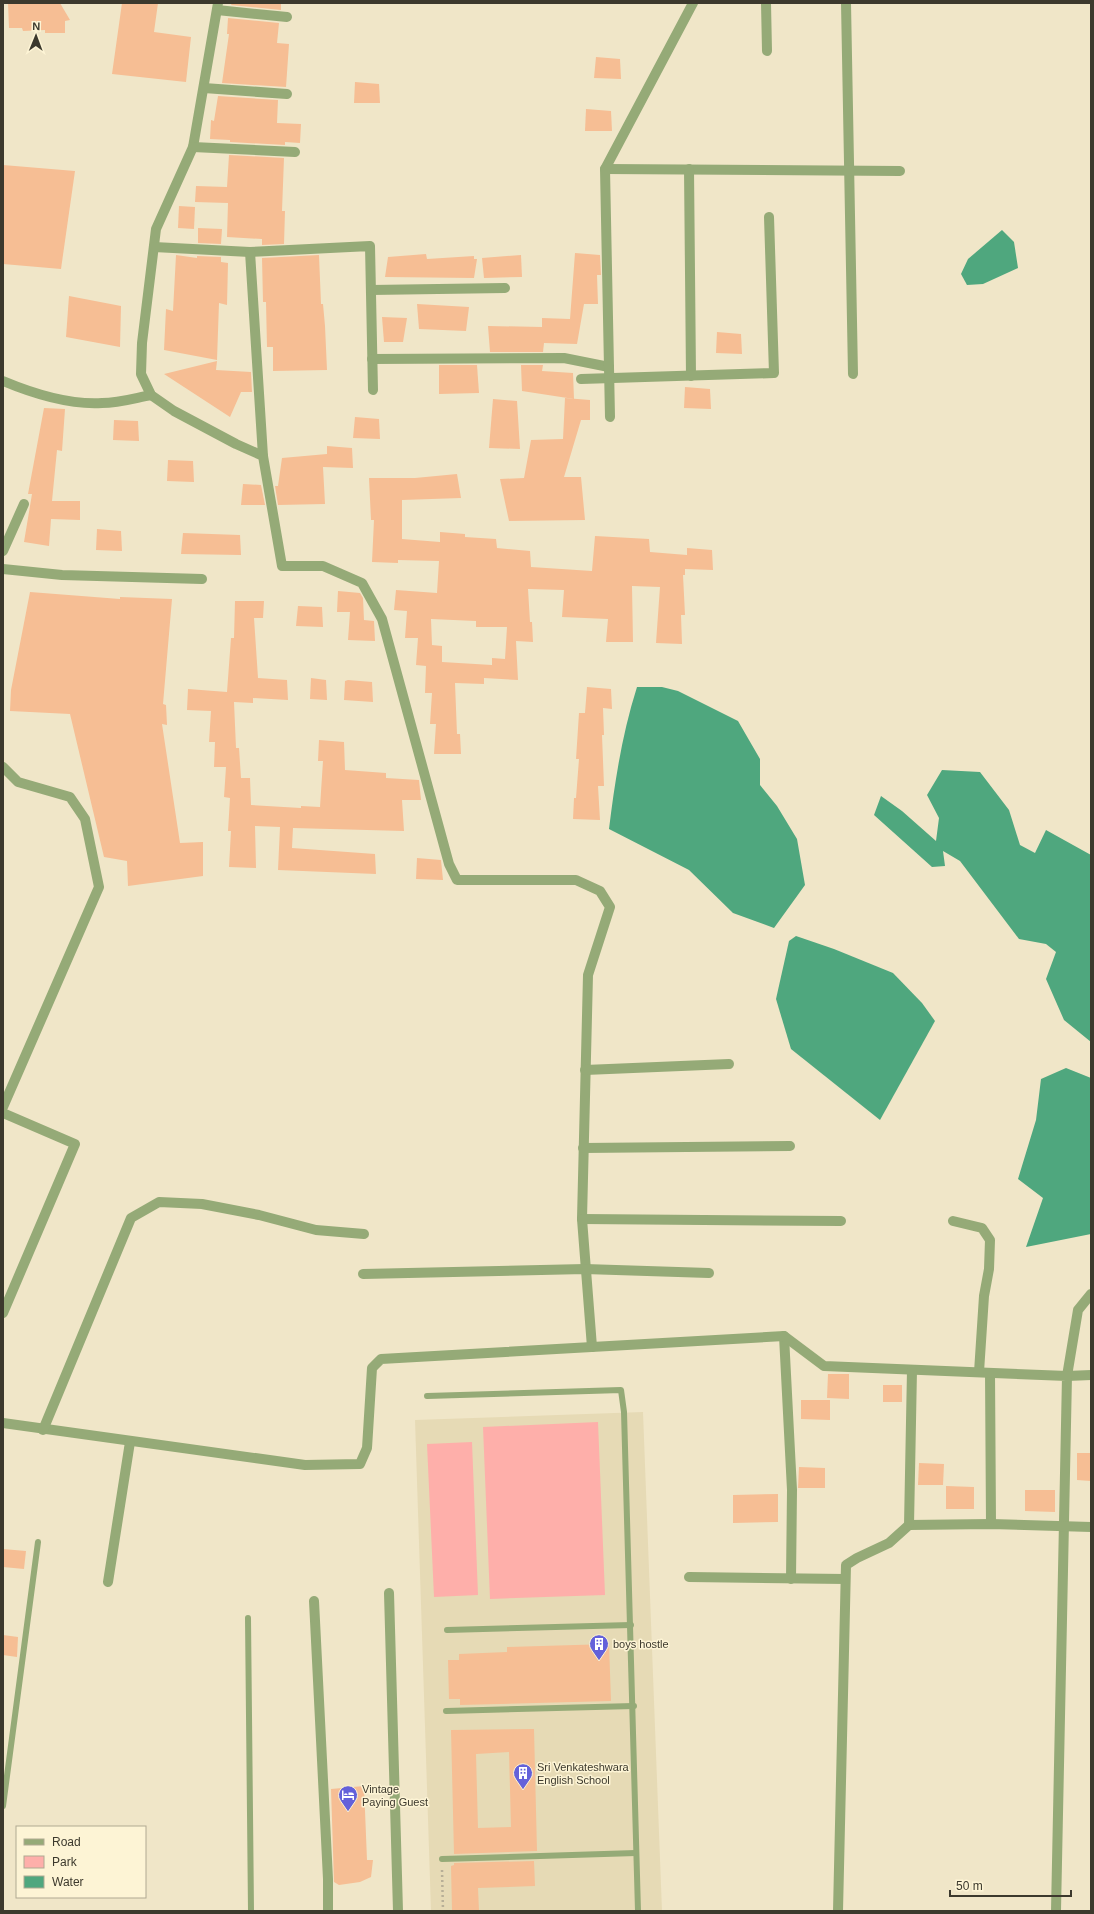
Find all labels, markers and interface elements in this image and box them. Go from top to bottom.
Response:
north arrow [16,16,56,56]
text: N [32,20,40,32]
building icon: boys hostle [588,1633,610,1661]
place label: boys hostle [613,1638,669,1650]
place label: Sri Venkateshwara English School [537,1761,630,1786]
building icon: Sri Venkateshwara English School [512,1762,534,1790]
place label: Vintage Paying Guest [362,1783,428,1808]
hotel icon: Vintage Paying Guest [337,1784,359,1812]
legend [16,1826,146,1898]
text: Road [52,1835,81,1849]
text: Park [52,1855,78,1869]
scale bar [950,1872,1071,1898]
text: Water [52,1875,84,1889]
text: 50 m [956,1879,983,1893]

